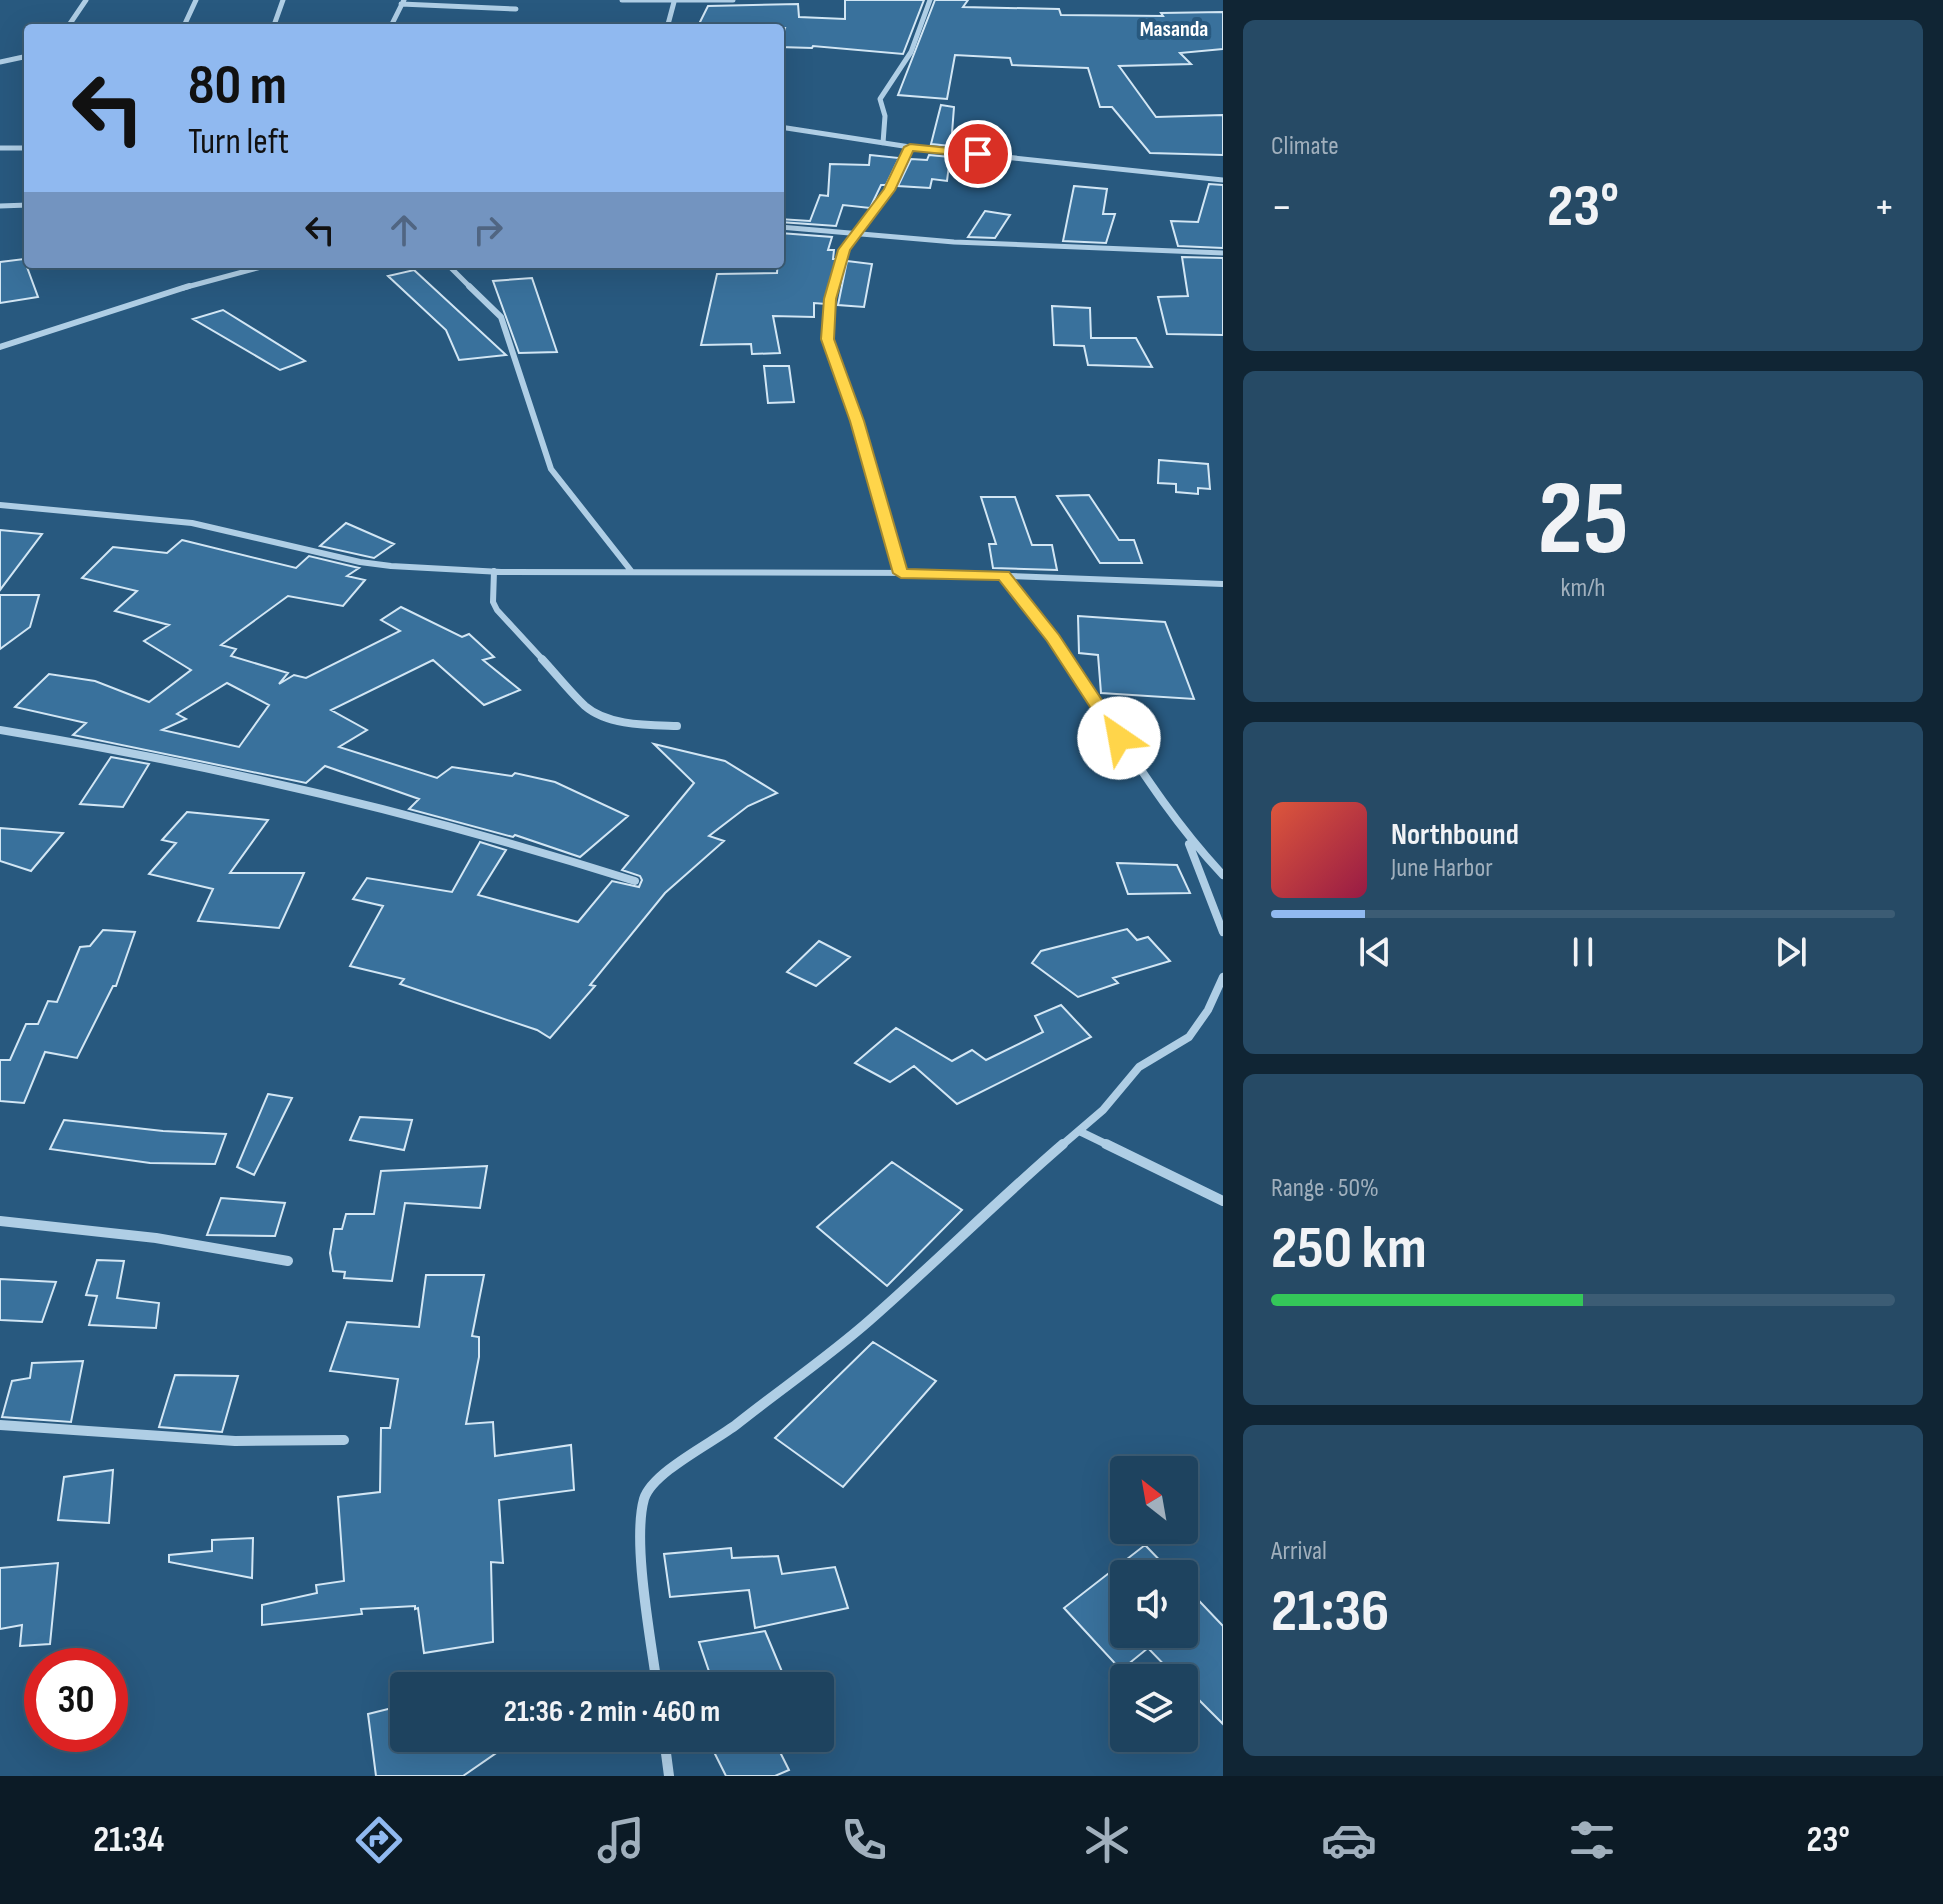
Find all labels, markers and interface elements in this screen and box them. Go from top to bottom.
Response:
district label: Masanda [1140,16,1208,43]
text: 80 m [188,53,287,120]
icon: left [56,56,160,160]
pin [944,120,1012,188]
text: Turn left [188,121,289,164]
text: Climate [1271,131,1339,162]
icon: arrive [956,132,1000,176]
text: 23° [1547,171,1619,243]
text: − [1271,181,1293,234]
text: + [1873,181,1895,234]
icon: left [298,208,342,252]
icon: ahead [382,208,426,252]
icon: right [466,208,510,252]
text: 25 [1537,458,1629,583]
text: km/h [1561,573,1605,604]
position arrow [1077,696,1161,780]
text: Northbound [1391,817,1519,853]
text: June Harbor [1391,853,1493,884]
icon: previous [1353,930,1397,974]
icon: pause [1561,930,1605,974]
icon: next [1769,930,1813,974]
text: Range · 50% [1271,1173,1379,1204]
text: 250 km [1271,1213,1427,1285]
north arrow [1110,1456,1198,1544]
map controls [1110,1456,1198,1752]
text: Arrival [1271,1536,1327,1567]
button: sound [1110,1560,1198,1648]
text: 21:36 [1271,1576,1389,1648]
speed limit sign: 30 [24,1648,128,1752]
button: layers [1110,1664,1198,1752]
text: 21:36 · 2 min · 460 m [504,1694,720,1730]
icon: directions [351,1812,407,1868]
icon: music [593,1812,649,1868]
icon: phone [836,1812,892,1868]
icon: climate [1079,1812,1135,1868]
icon: car [1321,1812,1377,1868]
icon: filters [1564,1812,1620,1868]
text: 21:34 [93,1819,164,1862]
text: 23° [1806,1819,1850,1862]

